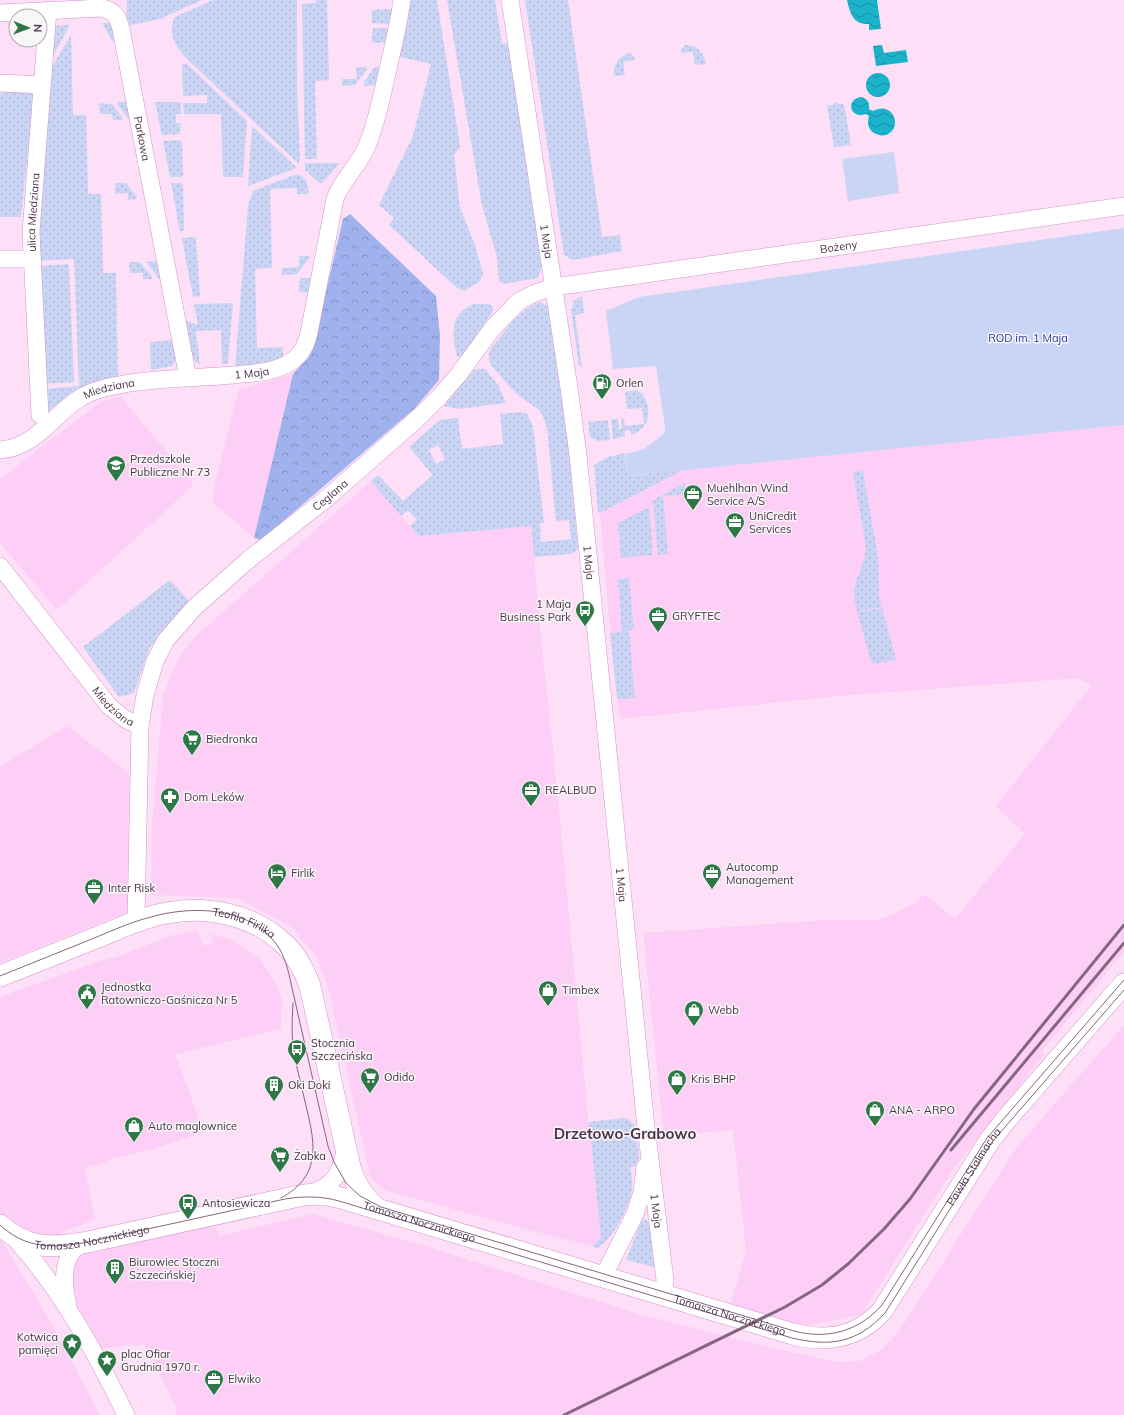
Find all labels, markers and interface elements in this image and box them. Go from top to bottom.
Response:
north arrow [8,8,48,48]
text: N [31,24,45,32]
street label: Parkowa [131,115,153,162]
street label: ulica Miedziana [24,172,43,252]
street label: 1 Maja [537,223,556,259]
street label: Bożeny [819,237,858,256]
park label: ROD im. 1 Maja [988,331,1068,345]
street label: 1 Maja [234,364,270,382]
fuel station icon: Orlen [591,372,613,400]
street label: Miedziana [81,375,136,402]
place label: Orlen [616,376,644,390]
place label: Przedszkole Publiczne Nr 73 [130,452,210,479]
school or university icon: Przedszkole Publiczne Nr 73 [105,454,127,482]
street label: Ceglana [309,476,351,514]
place label: Muehlhan Wind Service A/S [707,481,788,508]
office icon: Muehlhan Wind Service A/S [682,483,704,511]
place label: UniCredit Services [749,509,797,536]
office icon: UniCredit Services [724,511,746,539]
street label: 1 Maja [580,544,598,580]
place label: 1 Maja Business Park [500,597,571,624]
bus stop icon: 1 Maja Business Park [574,599,596,627]
office icon: GRYFTEC [647,605,669,633]
place label: GRYFTEC [672,609,721,623]
street label: Miedziana [89,684,136,729]
supermarket icon: Biedronka [181,728,203,756]
place label: Biedronka [206,732,258,746]
office icon: REALBUD [520,779,542,807]
place label: REALBUD [545,783,597,797]
pharmacy icon: Dom Leków [159,786,181,814]
place label: Dom Leków [184,790,245,804]
place label: Autocomp Management [726,860,794,887]
hotel icon: Firlik [266,862,288,890]
office icon: Autocomp Management [701,862,723,890]
place label: Firlik [291,866,315,880]
street label: 1 Maja [613,867,630,903]
office icon: Inter Risk [83,877,105,905]
place label: Inter Risk [108,881,156,895]
street label: Teofila Firlika [212,905,278,941]
shop icon: Timbex [537,979,559,1007]
place label: Jednostka Ratowniczo-Gaśnicza Nr 5 [101,980,238,1007]
public building icon: Jednostka Ratowniczo-Gaśnicza Nr 5 [76,982,98,1010]
place label: Timbex [562,983,599,997]
shop icon: Webb [683,999,705,1027]
place label: Webb [708,1003,739,1017]
place label: Stocznia Szczecińska [311,1036,373,1063]
bus stop icon: Stocznia Szczecińska [286,1038,308,1066]
supermarket icon: Odido [359,1066,381,1094]
shop icon: Kris BHP [666,1068,688,1096]
place label: Odido [384,1070,415,1084]
place label: Kris BHP [691,1072,736,1086]
building icon: Oki Doki [263,1074,285,1102]
place label: Oki Doki [288,1078,330,1092]
shop icon: ANA - ARPO [864,1099,886,1127]
place label: ANA - ARPO [889,1103,955,1117]
shop icon: Auto maglownice [123,1115,145,1143]
place label: Auto maglownice [148,1119,237,1133]
district label: Drzetowo-Grabowo [554,1124,696,1143]
street label: Pawła Stalmacha [943,1125,1004,1208]
supermarket icon: Żabka [269,1145,291,1173]
place label: Żabka [294,1149,326,1163]
bus stop icon: Antosiewicza [177,1192,199,1220]
street label: 1 Maja [647,1193,666,1229]
place label: Antosiewicza [202,1196,270,1210]
street label: Tomasza Nocznickiego [362,1198,477,1245]
street label: Tomasza Nocznickiego [33,1222,151,1253]
place label: Biurowiec Stoczni Szczecińskiej [129,1255,219,1282]
building icon: Biurowiec Stoczni Szczecińskiej [104,1257,126,1285]
street label: Tomasza Nocznickiego [672,1292,787,1338]
place label: Kotwica pamięci [17,1330,58,1357]
place icon: Kotwica pamięci [61,1332,83,1360]
place label: plac Ofiar Grudnia 1970 r. [121,1347,200,1374]
place icon: plac Ofiar Grudnia 1970 r. [96,1349,118,1377]
office icon: Elwiko [203,1368,225,1396]
place label: Elwiko [228,1372,261,1386]

